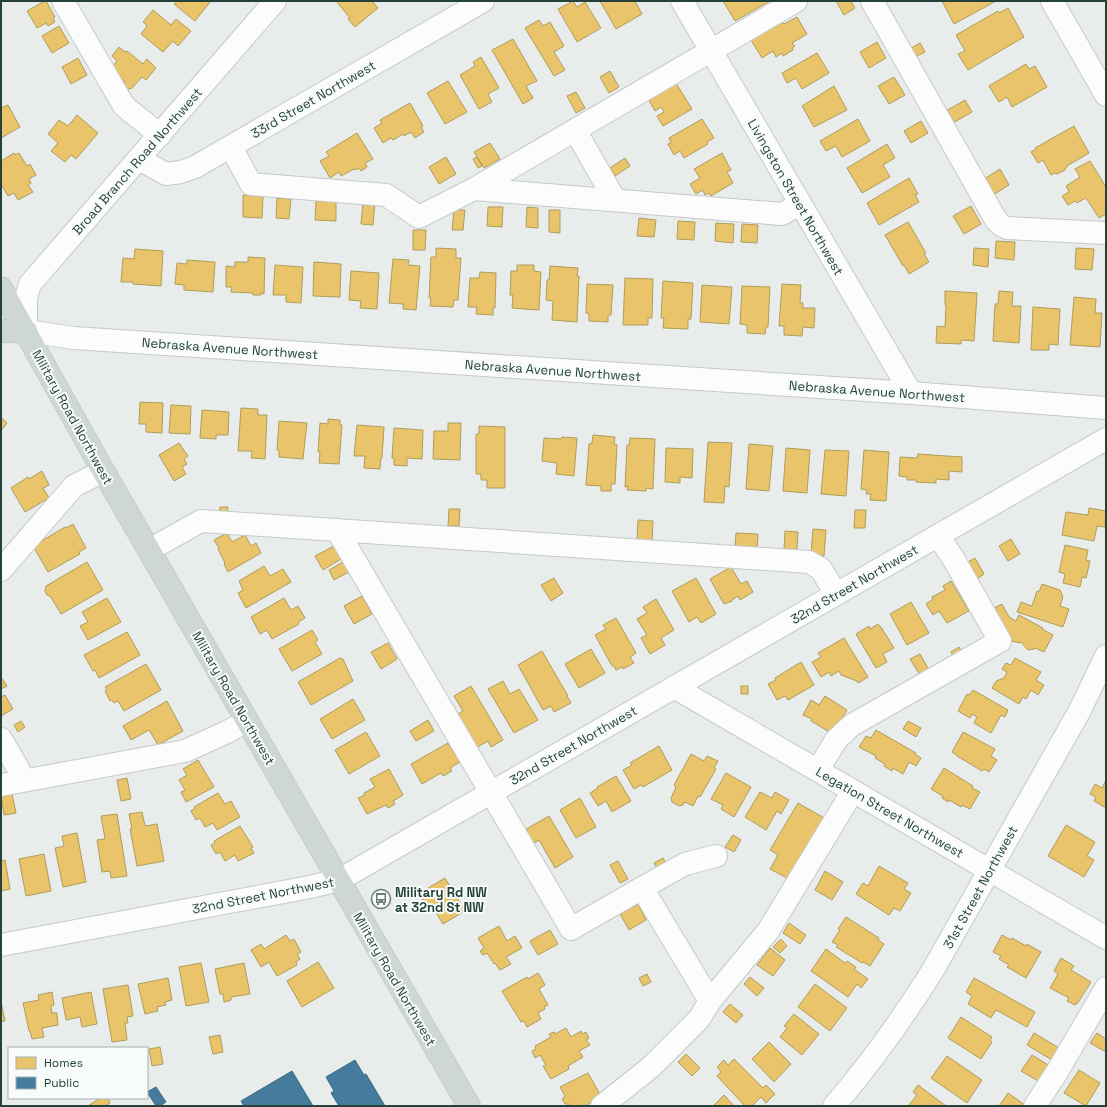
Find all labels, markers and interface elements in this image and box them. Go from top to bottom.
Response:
street label: 33rd Street Northwest [248,57,379,142]
street label: Broad Branch Road Northwest [69,84,206,238]
street label: Livingston Street Northwest [744,116,847,278]
street label: Nebraska Avenue Northwest [141,334,319,363]
street label: Military Road Northwest [28,347,117,488]
street label: Nebraska Avenue Northwest [464,356,642,385]
street label: Nebraska Avenue Northwest [788,377,966,406]
street label: 32nd Street Northwest [787,541,921,628]
street label: Military Road Northwest [188,628,279,768]
street label: 32nd Street Northwest [506,702,640,789]
street label: Legation Street Northwest [813,763,967,862]
street label: 31st Street Northwest [939,823,1021,952]
street label: 32nd Street Northwest [191,873,336,918]
place label: Military Rd NW at 32nd St NW [395,884,487,916]
bus stop icon: Military Rd NW at 32nd St NW [370,888,392,910]
street label: Military Road Northwest [349,909,440,1049]
legend [8,1047,148,1099]
text: Homes [44,1055,83,1071]
text: Public [44,1075,79,1091]

